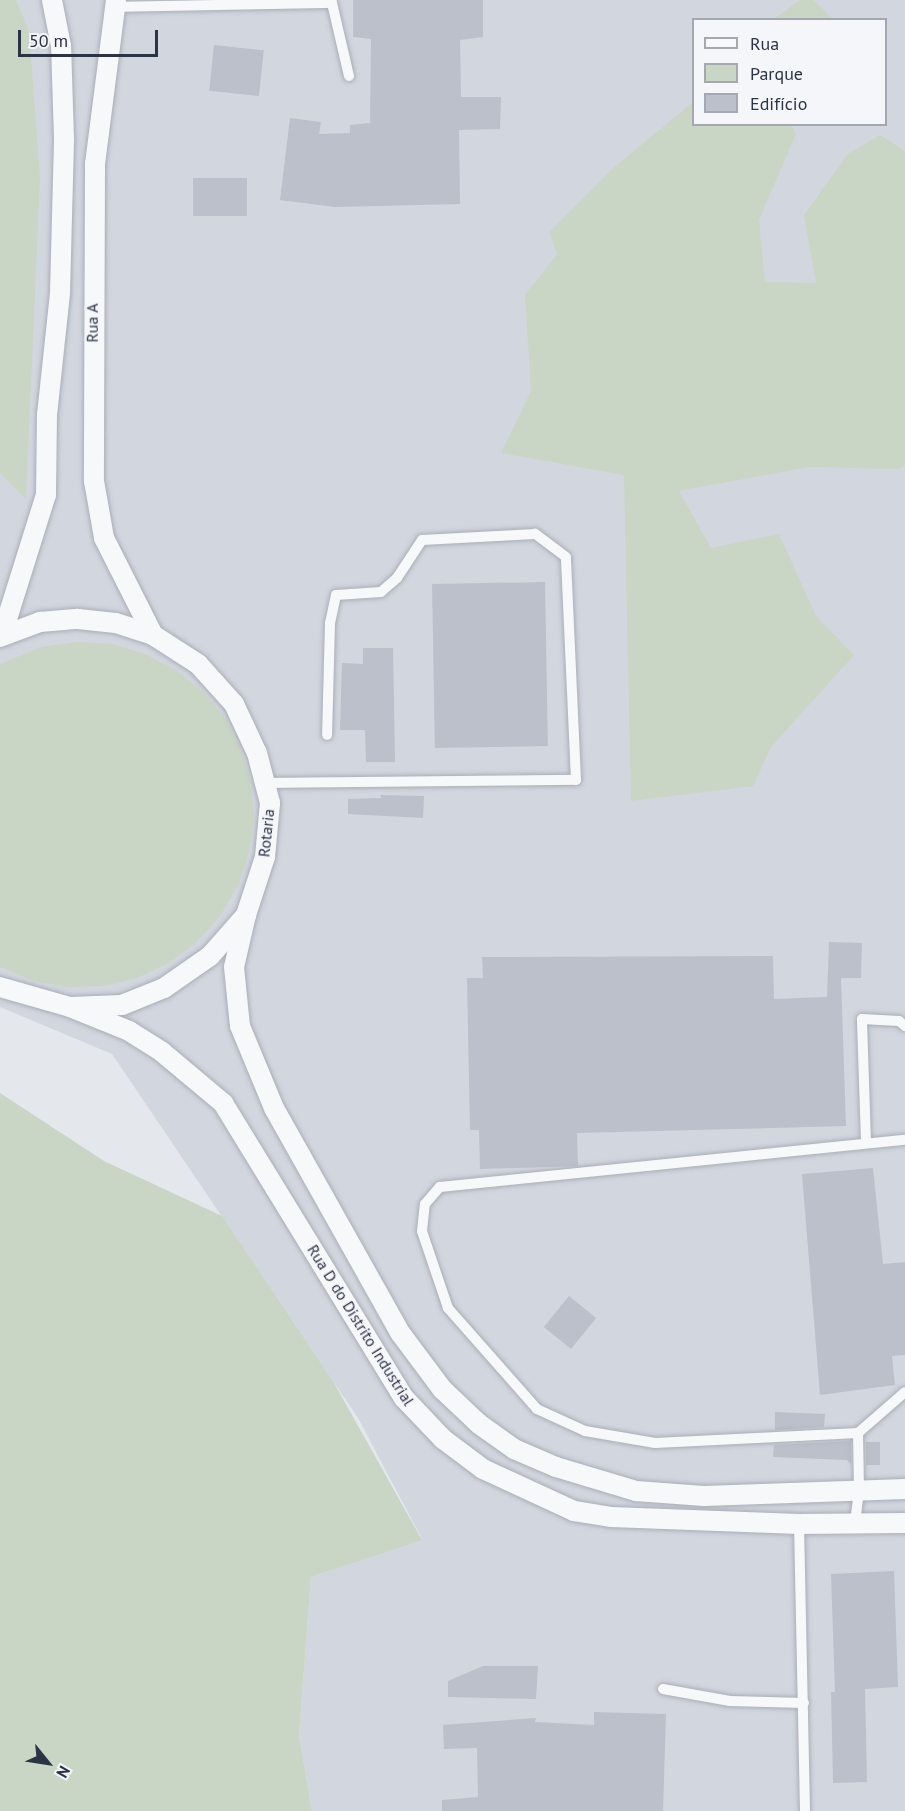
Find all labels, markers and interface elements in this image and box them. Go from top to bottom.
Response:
scale bar [21,18,160,56]
legend [692,18,887,126]
text: 50 m [29,29,68,52]
text: Rua [750,32,779,55]
text: Parque [750,62,803,85]
text: Edifício [750,92,807,115]
street label: Rua A [82,303,102,343]
street label: Rotaria [254,808,278,858]
street label: Rua D do Distrito Industrial [304,1241,418,1409]
north arrow [18,1733,78,1793]
text: N [52,1762,75,1782]

